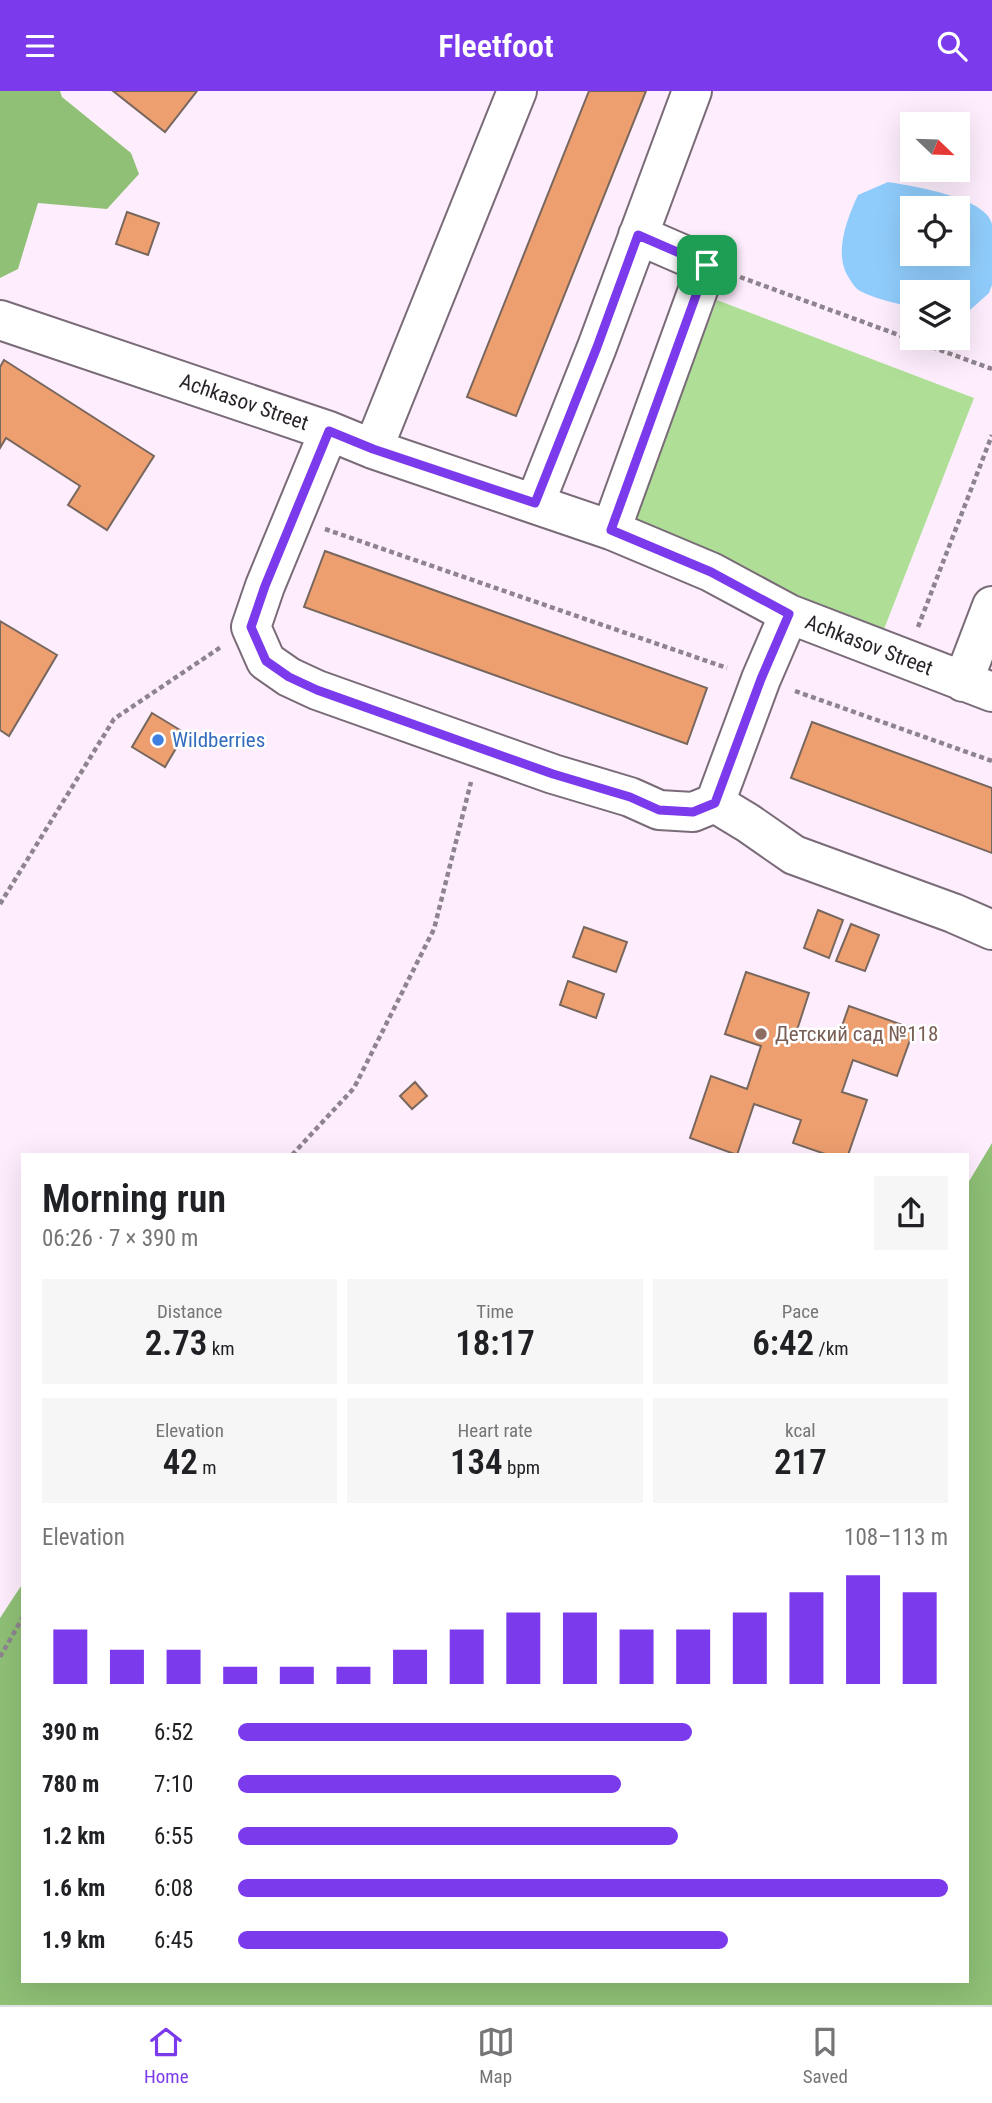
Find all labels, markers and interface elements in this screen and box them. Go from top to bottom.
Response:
icon: menu [21,27,59,65]
text: Fleetfoot [438,27,554,65]
icon: search [933,27,971,65]
north arrow [900,112,970,182]
map controls [900,112,970,350]
button: locate [900,196,970,266]
pin [677,235,737,295]
icon: arrive [688,246,726,284]
button: layers [900,280,970,350]
street label: Achkasov Street [177,369,311,435]
street label: Achkasov Street [802,610,936,680]
place label: Wildberries [172,728,265,752]
marker: Wildberries [150,732,166,748]
place label: Детский сад №118 [775,1022,938,1046]
marker: Детский сад №118 [753,1026,769,1042]
button: share [874,1176,948,1250]
text: Morning run [42,1177,226,1221]
text: 06:26 · 7 × 390 m [42,1225,198,1252]
text: Distance [157,1300,222,1323]
text: Time [476,1300,514,1323]
text: Pace [782,1300,819,1323]
text: 2.73 [145,1323,207,1364]
text: 18:17 [455,1323,535,1364]
text: 6:42 [752,1323,814,1364]
text: km [207,1337,235,1360]
text: /km [814,1337,849,1360]
text: Elevation [155,1419,224,1442]
text: Heart rate [457,1419,533,1442]
text: kcal [785,1419,816,1442]
text: 42 [163,1442,198,1483]
text: 134 [450,1442,503,1483]
text: 217 [774,1442,827,1483]
text: m [198,1456,217,1479]
text: bpm [503,1456,540,1479]
text: Elevation [42,1524,125,1551]
text: 108–113 m [844,1524,948,1551]
text: 390 m [42,1719,99,1746]
text: 6:52 [154,1719,193,1746]
text: 780 m [42,1771,99,1798]
text: 7:10 [154,1771,193,1798]
text: 1.2 km [42,1823,105,1850]
text: 6:55 [154,1823,193,1850]
text: 1.6 km [42,1875,105,1902]
text: 6:08 [154,1875,193,1902]
text: 1.9 km [42,1927,105,1954]
text: 6:45 [154,1927,193,1954]
tab: Home [144,2023,189,2088]
tab: Map [477,2023,515,2088]
tab: Saved [803,2023,848,2088]

